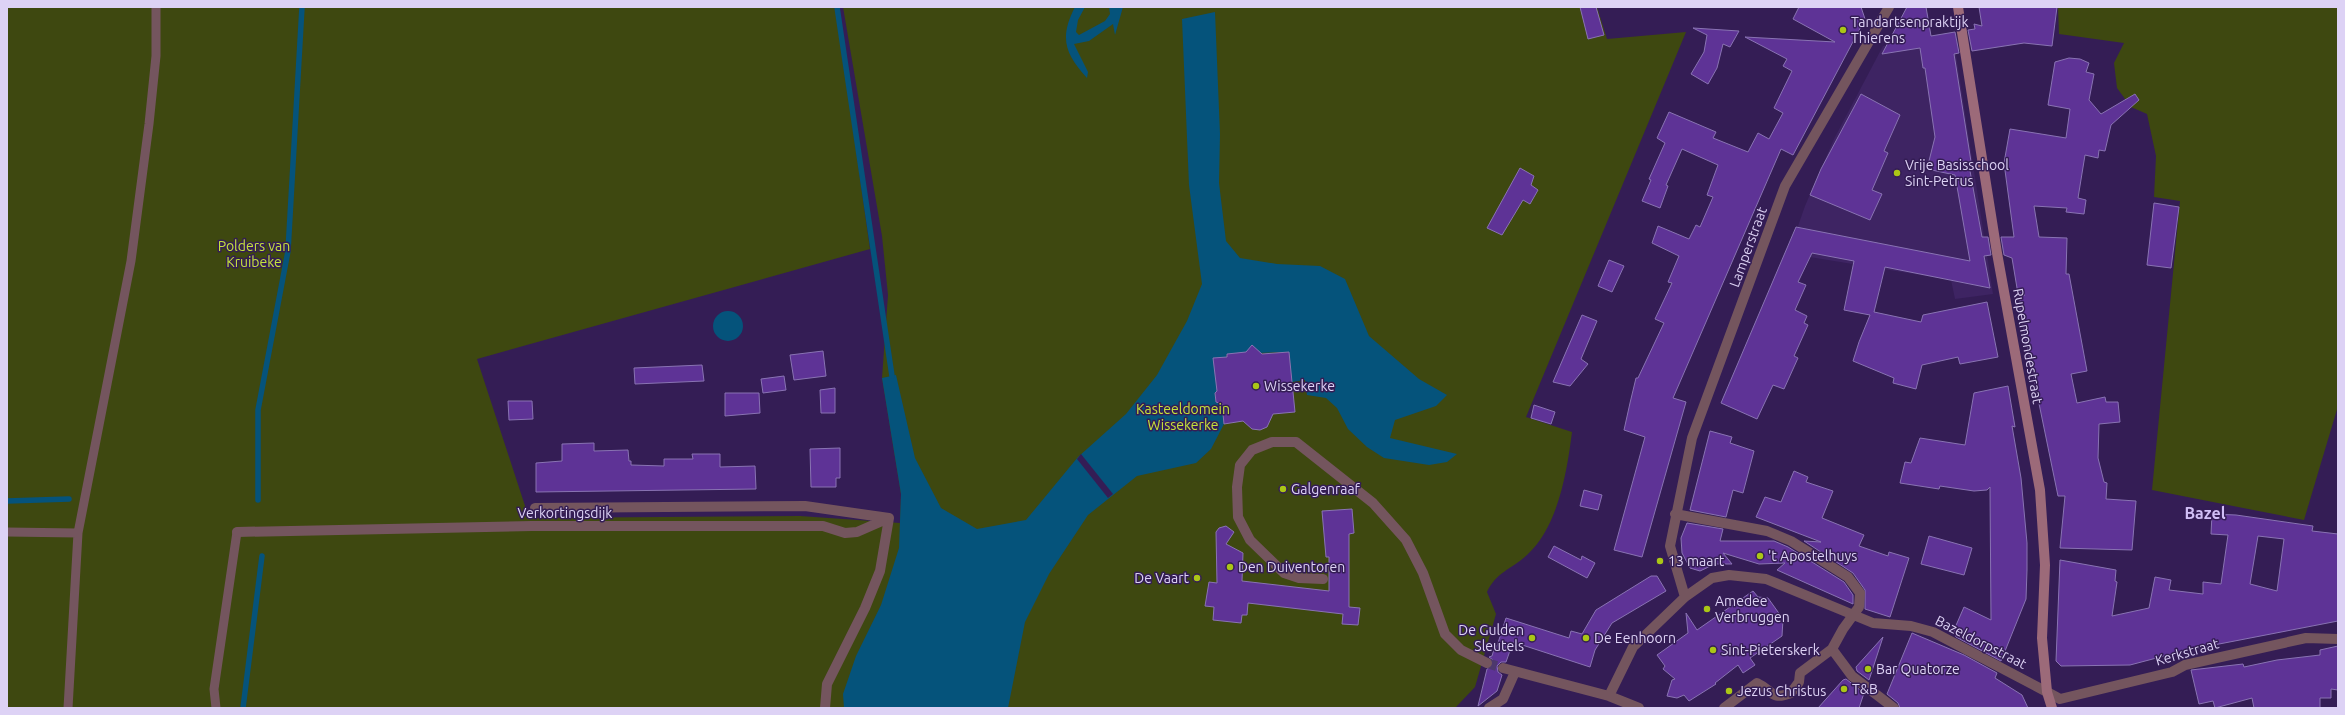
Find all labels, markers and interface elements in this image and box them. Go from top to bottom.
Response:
place label: Tandartsenpraktijk Thierens [1851,14,1969,46]
marker: Tandartsenpraktijk Thierens [1838,25,1848,35]
place label: Vrije Basisschool Sint-Petrus [1905,157,2009,189]
marker: Vrije Basisschool Sint-Petrus [1892,168,1902,178]
street label: Lamperstraat [1726,204,1770,289]
park label: Polders van Kruibeke [218,238,290,270]
street label: Rupelmondestraat [2010,287,2046,406]
place label: Wissekerke [1264,378,1335,394]
marker: Wissekerke [1251,381,1261,391]
park label: Kasteeldomein Wissekerke [1136,401,1230,433]
place label: Galgenraaf [1291,481,1361,497]
marker: Galgenraaf [1278,484,1288,494]
district label: Bazel [2185,504,2226,522]
street label: Verkortingsdijk [518,505,612,521]
place label: 't Apostelhuys [1768,548,1857,564]
marker: 't Apostelhuys [1755,551,1765,561]
place label: 13 maart [1668,553,1725,569]
marker: 13 maart [1655,556,1665,566]
place label: Den Duiventoren [1238,559,1345,575]
marker: Den Duiventoren [1225,562,1235,572]
place label: De Vaart [1134,570,1189,586]
marker: De Vaart [1192,573,1202,583]
place label: Amedee Verbruggen [1715,593,1790,625]
marker: Amedee Verbruggen [1702,604,1712,614]
street label: Bazeldorpstraat [1933,612,2030,672]
place label: De Gulden Sleutels [1458,622,1524,654]
place label: De Eenhoorn [1594,630,1676,646]
marker: De Gulden Sleutels [1527,633,1537,643]
marker: De Eenhoorn [1581,633,1591,643]
street label: Kerkstraat [2153,635,2221,669]
place label: Sint-Pieterskerk [1721,642,1820,658]
marker: Sint-Pieterskerk [1708,645,1718,655]
place label: Bar Quatorze [1876,661,1960,677]
marker: Bar Quatorze [1863,664,1873,674]
place label: T&B [1852,681,1878,697]
place label: Jezus Christus [1737,683,1826,699]
marker: T&B [1839,684,1849,694]
marker: Jezus Christus [1724,686,1734,696]

